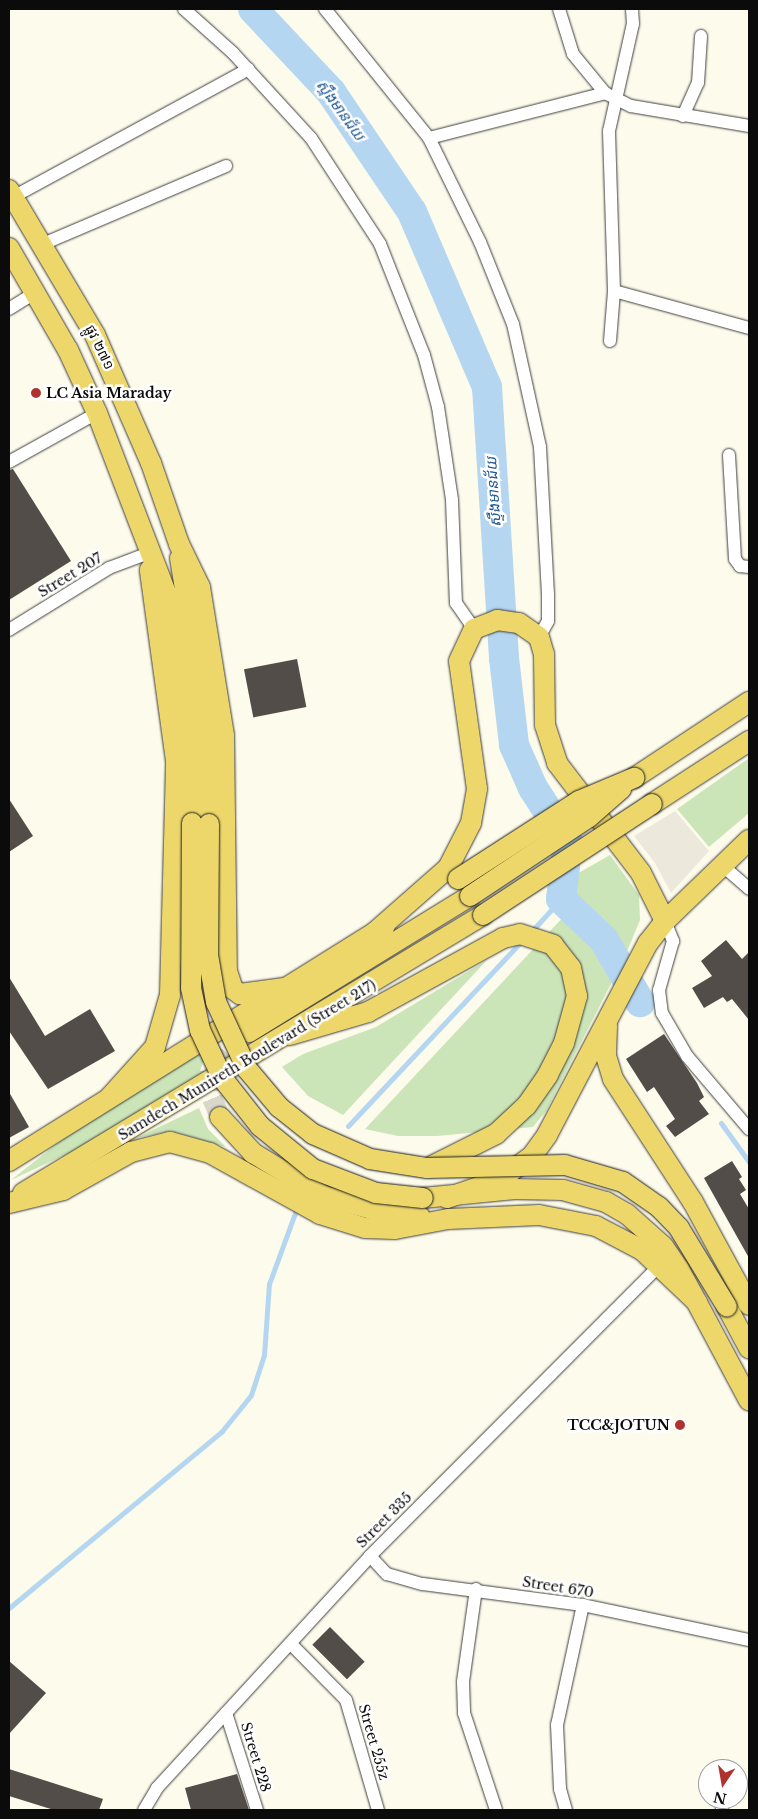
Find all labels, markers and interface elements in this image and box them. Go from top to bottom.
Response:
water label: ស្ទឹងមានជ័យ [313,76,369,144]
street label: ផ្លូវ ២៧១ [82,322,118,372]
place label: LC Asia Maraday [46,385,172,401]
marker: LC Asia Maraday [30,387,42,399]
water label: ស្ទឹងមានជ័យ [482,456,504,528]
street label: Street 207 [35,549,105,601]
street label: Samdech Munireth Boulevard (Street 217) [115,976,379,1144]
place label: TCC&JOTUN [567,1417,670,1433]
marker: TCC&JOTUN [674,1419,686,1431]
street label: Street 335 [353,1489,415,1551]
street label: Street 670 [521,1573,595,1601]
street label: Street 255z [355,1702,393,1782]
street label: Street 228 [237,1720,275,1794]
north arrow [698,1759,748,1809]
text: N [712,1788,728,1808]

